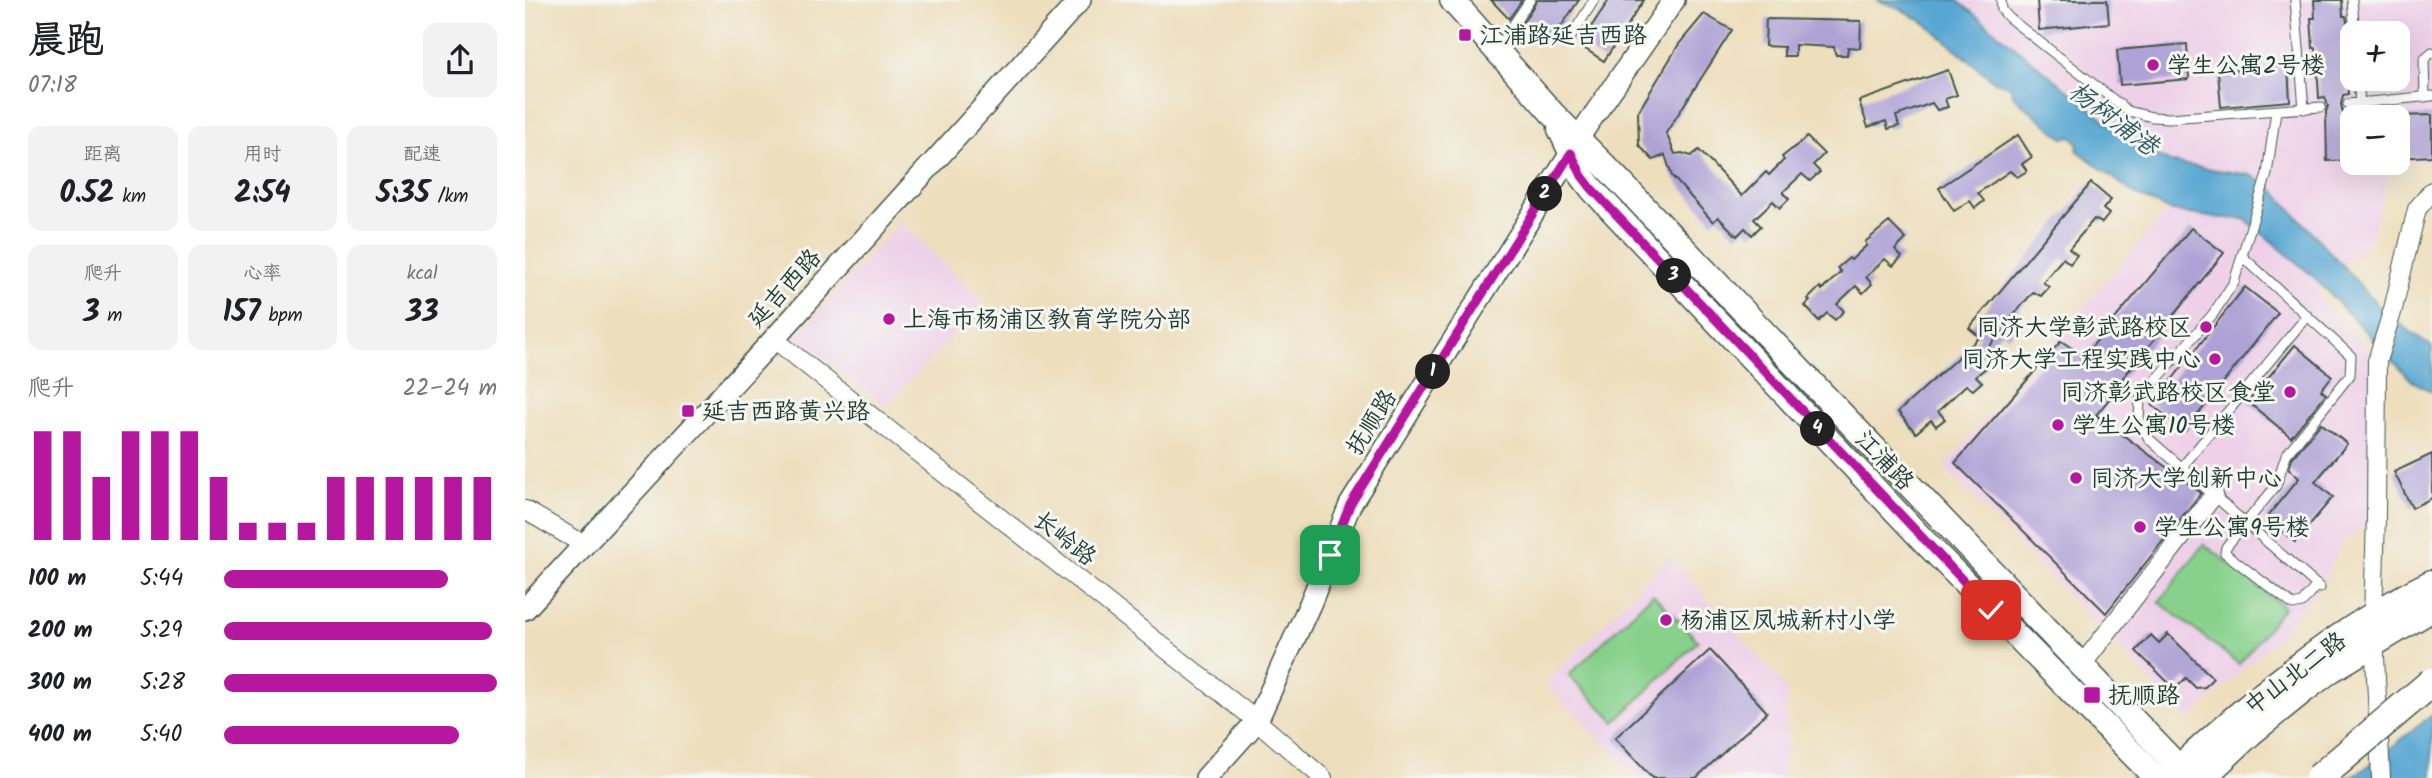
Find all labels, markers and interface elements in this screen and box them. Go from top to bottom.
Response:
text: 晨跑 [28,12,104,72]
place label: 江浦路延吉西路 [1479,17,1647,56]
map controls [2340,21,2410,175]
button: + [2340,21,2410,91]
button: share [423,23,497,97]
marker: 江浦路延吉西路 [1457,27,1473,43]
place label: 学生公寓2号楼 [2167,47,2325,86]
marker: 学生公寓2号楼 [2145,57,2161,73]
text: 07:18 [28,68,77,104]
water label: 杨树浦港 [2059,72,2169,169]
button: − [2340,105,2410,175]
text: 距离 [84,140,122,170]
text: 用时 [243,140,282,170]
text: 配速 [403,140,441,170]
text: 0.52 [59,170,115,218]
text: 2:54 [234,170,291,218]
text: 5:35 [376,170,430,218]
pin: 2 [1527,176,1563,212]
text: 2 [1539,178,1550,208]
text: km [115,182,146,212]
text: /km [430,182,468,212]
street label: 延吉西路 [739,240,832,338]
pin: 3 [1657,258,1691,294]
text: 爬升 [84,259,122,289]
text: 心率 [243,259,282,289]
text: kcal [407,259,438,289]
text: 3 [1668,260,1679,290]
text: 3 [83,289,100,337]
text: 157 [222,289,261,337]
text: 33 [406,289,439,337]
text: m [100,301,122,331]
text: bpm [261,301,303,331]
place label: 上海市杨浦区教育学院分部 [903,301,1191,340]
place label: 同济大学彰武路校区 [1976,309,2192,348]
marker: 上海市杨浦区教育学院分部 [881,311,897,327]
marker: 同济大学彰武路校区 [2198,319,2214,335]
place label: 同济大学工程实践中心 [1961,341,2201,380]
marker: 同济大学工程实践中心 [2207,351,2223,367]
pin: 1 [1415,354,1451,390]
text: 1 [1430,356,1435,386]
text: 爬升 [28,371,74,407]
text: 22–24 m [403,371,497,407]
place label: 同济彰武路校区食堂 [2060,374,2276,413]
street label: 抚顺路 [1337,382,1408,464]
marker: 同济彰武路校区食堂 [2282,384,2298,400]
place label: 延吉西路黄兴路 [702,393,870,432]
marker: 延吉西路黄兴路 [680,403,696,419]
place label: 学生公寓10号楼 [2072,407,2236,446]
pin: 4 [1801,412,1835,446]
text: 4 [1812,413,1823,443]
marker: 学生公寓10号楼 [2050,417,2066,433]
street label: 江浦路 [1845,422,1923,500]
place label: 同济大学创新中心 [2090,460,2282,499]
marker: 同济大学创新中心 [2068,470,2084,486]
street label: 长岭路 [1024,502,1104,577]
place label: 学生公寓9号楼 [2154,509,2310,548]
marker: 学生公寓9号楼 [2132,519,2148,535]
pin [1300,525,1360,585]
icon: arrive [1311,536,1349,574]
text: 100 m [28,561,86,597]
text: 5:44 [140,561,183,597]
pin [1961,580,2021,640]
icon: check [1972,591,2010,629]
place label: 杨浦区凤城新村小学 [1680,602,1896,641]
marker: 杨浦区凤城新村小学 [1658,612,1674,628]
text: 200 m [28,613,93,649]
text: 5:29 [140,613,183,649]
street label: 中山北二路 [2236,623,2356,726]
text: 300 m [28,665,92,701]
text: 5:28 [140,665,185,701]
place label: 抚顺路 [2108,677,2180,716]
marker: 抚顺路 [2082,685,2102,705]
text: 400 m [28,717,92,753]
text: 5:40 [140,717,182,753]

